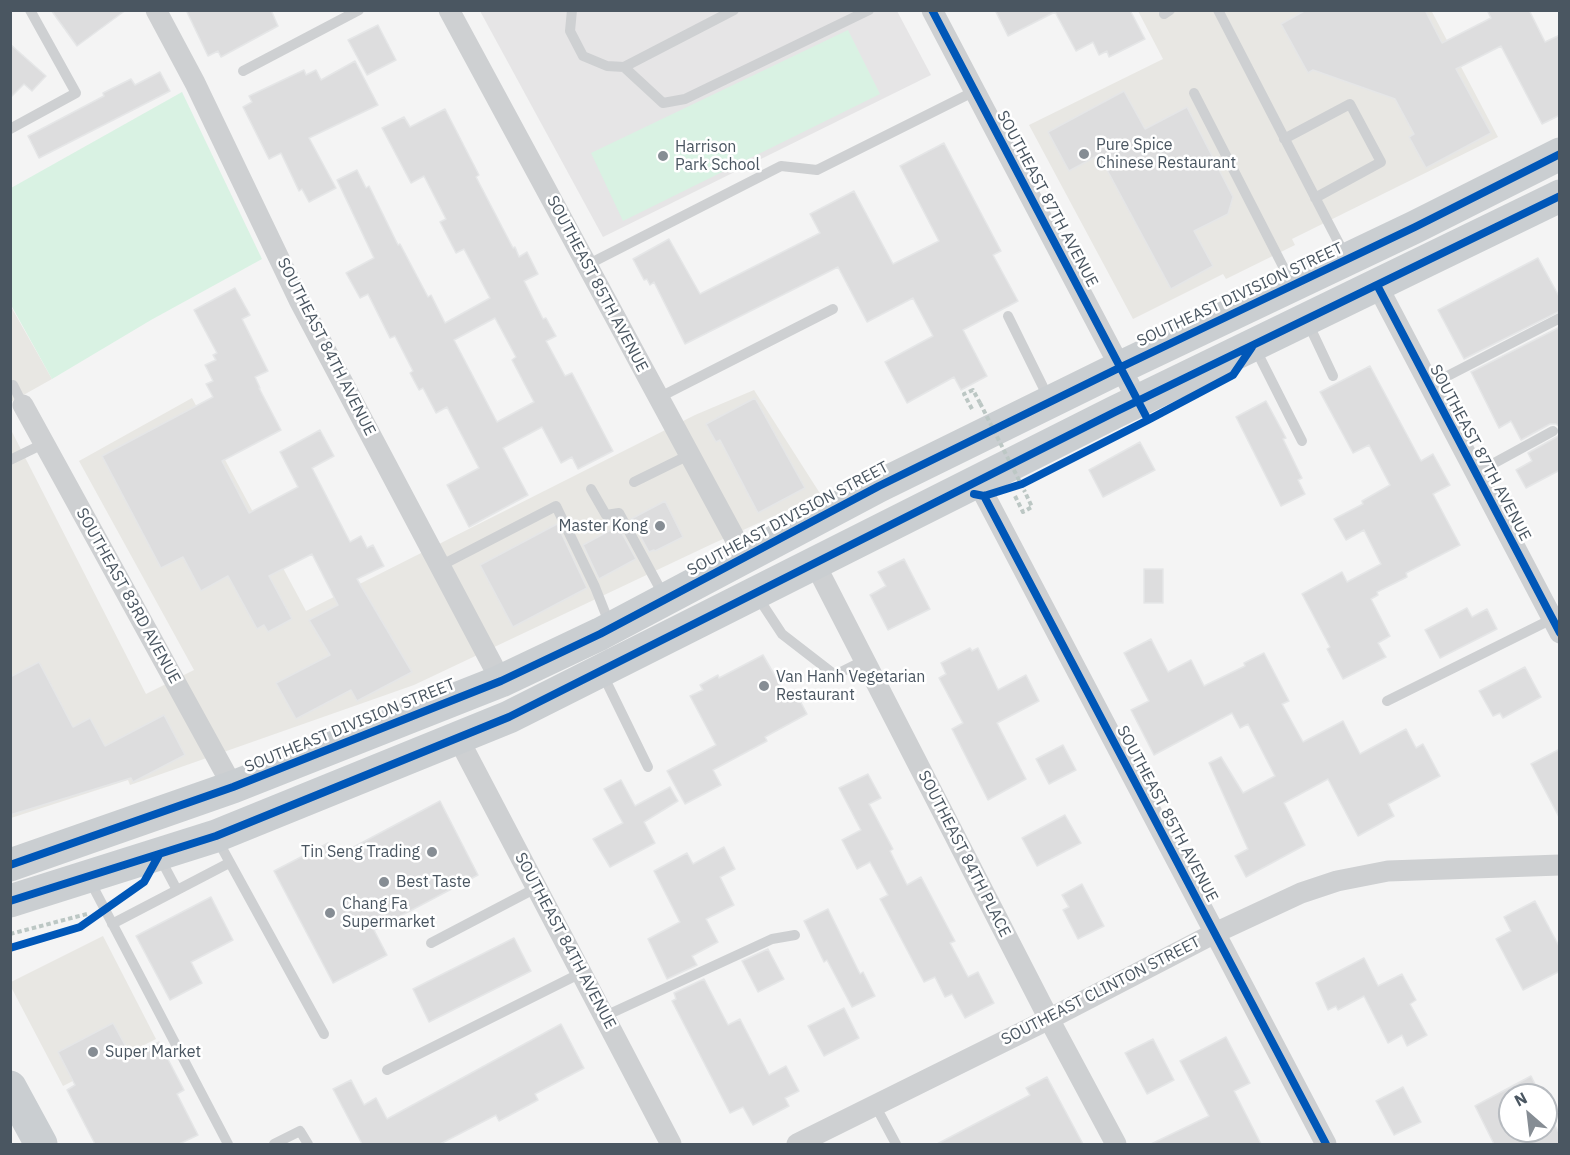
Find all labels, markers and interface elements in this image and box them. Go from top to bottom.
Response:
street label: SOUTHEAST 87TH AVENUE [992,107,1102,291]
place label: Pure Spice Chinese Restaurant [1096,135,1236,173]
place label: Harrison Park School [675,137,760,175]
marker: Pure Spice Chinese Restaurant [1077,147,1091,161]
marker: Harrison Park School [656,149,670,163]
street label: SOUTHEAST 85TH AVENUE [542,192,652,376]
street label: SOUTHEAST DIVISION STREET [1134,239,1346,351]
street label: SOUTHEAST 84TH AVENUE [273,255,379,439]
street label: SOUTHEAST 87TH AVENUE [1425,361,1535,545]
street label: SOUTHEAST DIVISION STREET [684,458,892,580]
street label: SOUTHEAST 83RD AVENUE [72,505,184,687]
place label: Master Kong [559,516,648,536]
marker: Master Kong [653,519,667,533]
place label: Van Hanh Vegetarian Restaurant [776,667,925,705]
street label: SOUTHEAST DIVISION STREET [242,675,458,777]
marker: Van Hanh Vegetarian Restaurant [757,679,771,693]
street label: SOUTHEAST 85TH AVENUE [1112,722,1222,906]
street label: SOUTHEAST 84TH PLACE [914,768,1014,940]
place label: Tin Seng Trading [301,842,420,862]
marker: Tin Seng Trading [425,845,439,859]
street label: SOUTHEAST 84TH AVENUE [510,849,620,1033]
place label: Best Taste [396,872,471,892]
marker: Best Taste [377,875,391,889]
place label: Chang Fa Supermarket [342,894,435,932]
marker: Chang Fa Supermarket [323,906,337,920]
street label: SOUTHEAST CLINTON STREET [998,932,1204,1050]
place label: Super Market [105,1042,201,1062]
marker: Super Market [86,1045,100,1059]
north arrow [1498,1083,1558,1143]
text: N [1511,1087,1530,1110]

